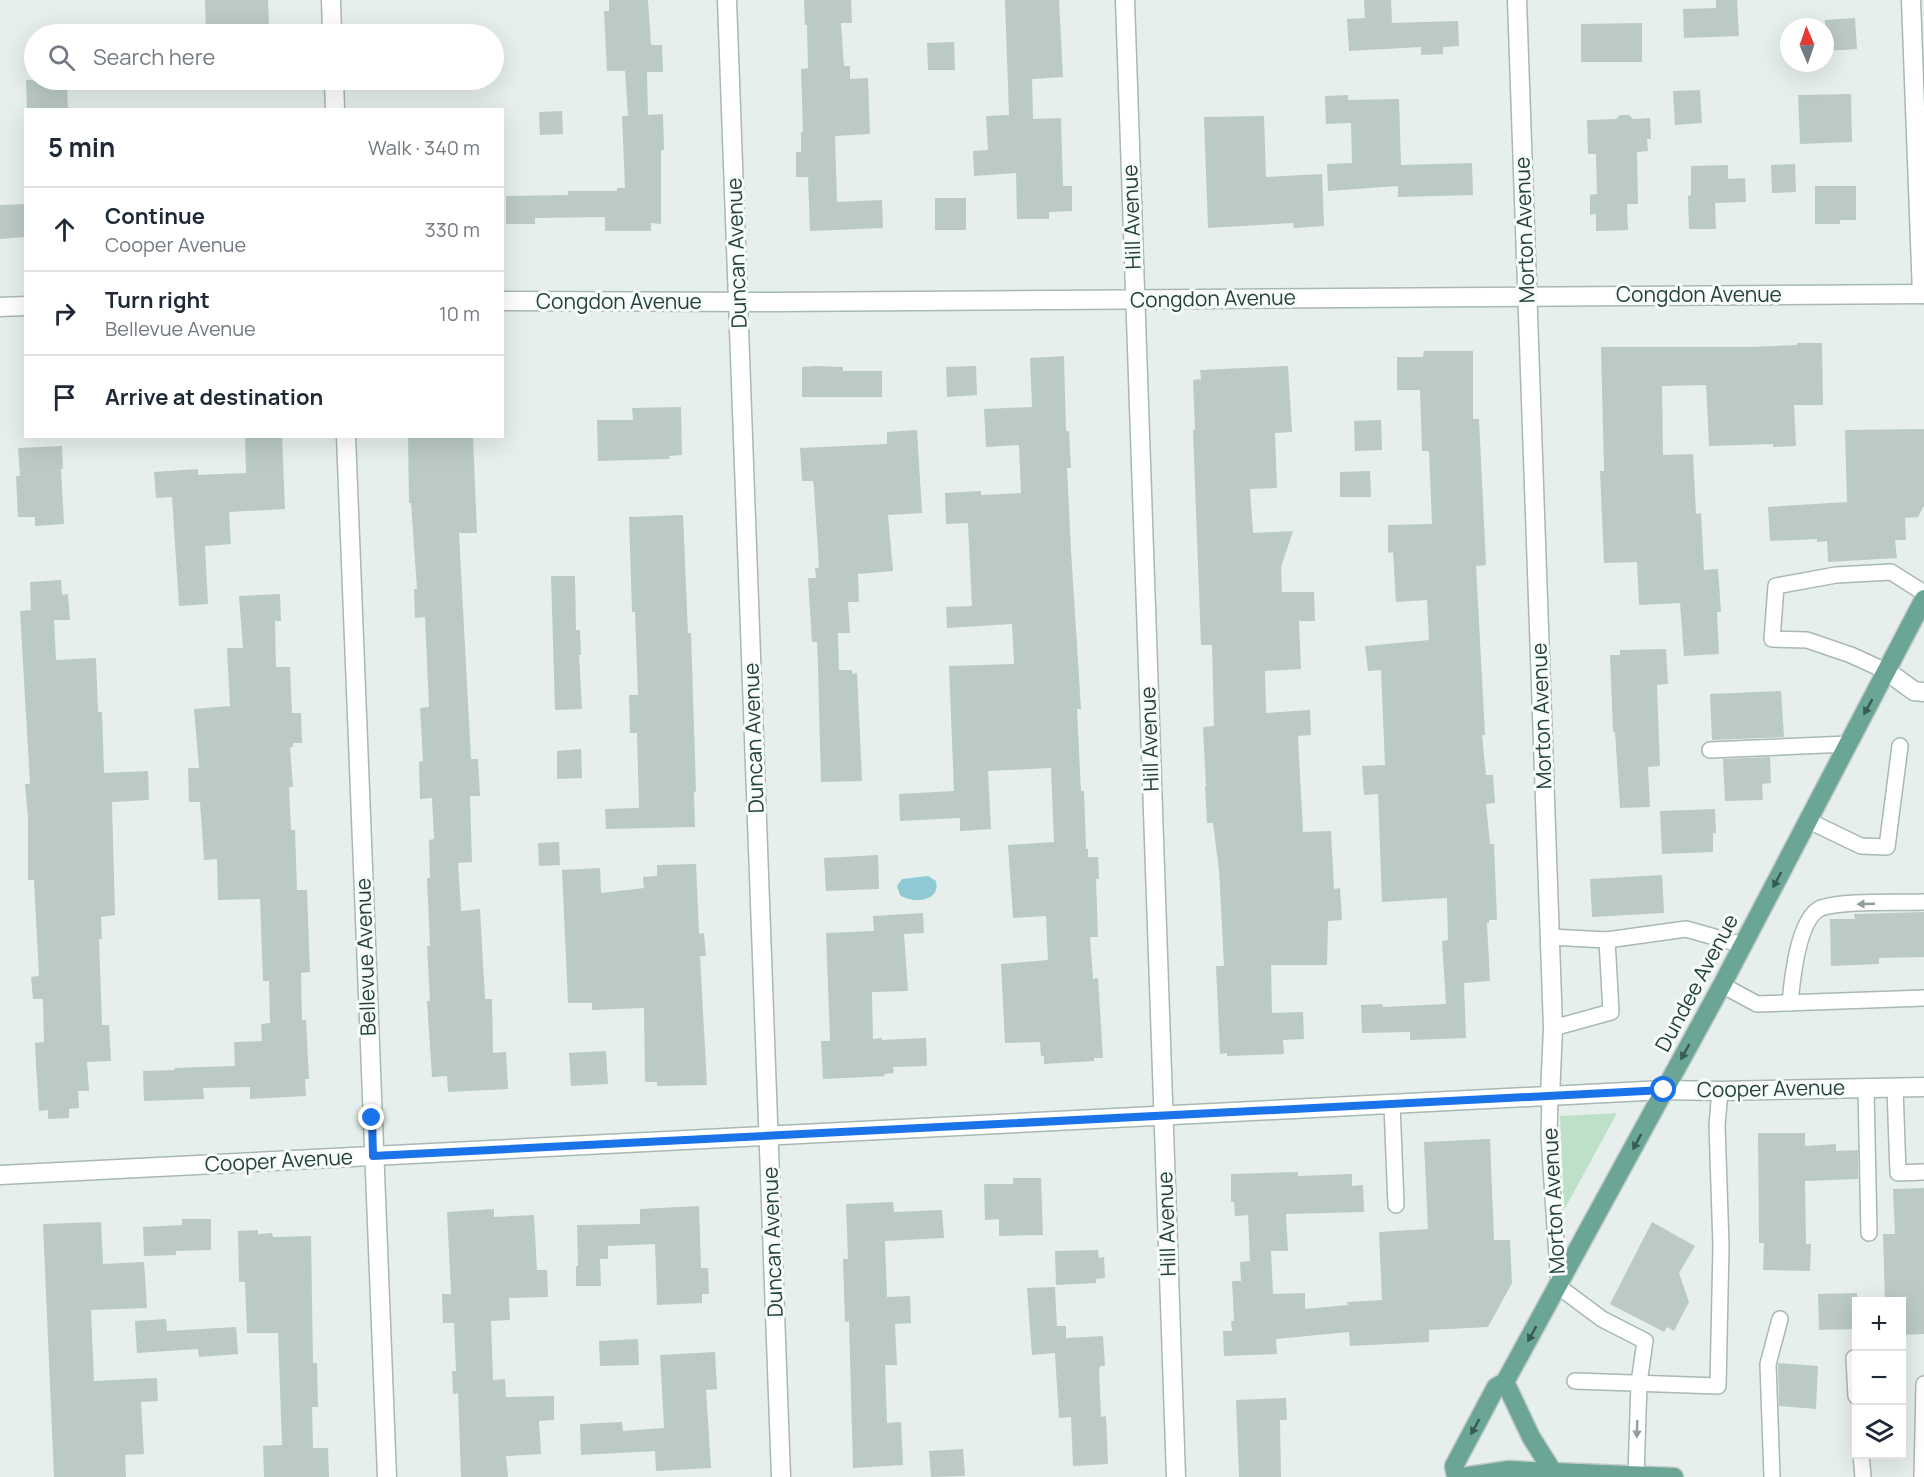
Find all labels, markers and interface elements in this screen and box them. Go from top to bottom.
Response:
north arrow [1780,18,1834,72]
search box [24,24,504,90]
icon: search [45,41,78,74]
text: Search here [93,42,215,72]
text: 5 min [48,129,115,165]
text: Walk · 340 m [368,134,480,161]
street label: Morton Avenue [1507,156,1541,304]
street label: Hill Avenue [1115,164,1147,270]
street label: Duncan Avenue [719,177,753,329]
text: Continue [105,201,205,231]
icon: ahead [48,213,81,246]
text: 330 m [425,216,480,243]
text: Cooper Avenue [105,231,246,258]
street label: Congdon Avenue [1616,280,1782,308]
street label: Congdon Avenue [1130,283,1296,313]
text: Turn right [105,285,210,315]
street label: Congdon Avenue [536,287,702,315]
icon: right [48,297,81,330]
text: 10 m [439,300,480,327]
text: Bellevue Avenue [105,315,256,342]
icon: arrive [48,381,81,414]
text: Arrive at destination [105,382,323,412]
street label: Morton Avenue [1524,642,1558,790]
street label: Duncan Avenue [736,662,770,814]
street label: Hill Avenue [1133,686,1165,792]
one-way arrow [1863,699,1873,716]
one-way arrow [1772,871,1782,888]
street label: Bellevue Avenue [348,877,382,1037]
one-way arrow [1856,899,1875,909]
street label: Dundee Avenue [1648,909,1744,1056]
one-way arrow [1680,1043,1690,1060]
street label: Cooper Avenue [1697,1073,1845,1103]
route start [1650,1076,1676,1102]
route end [358,1104,384,1130]
street label: Morton Avenue [1535,1127,1571,1275]
one-way arrow [1632,1133,1642,1150]
street label: Cooper Avenue [204,1142,354,1178]
street label: Duncan Avenue [755,1166,789,1318]
street label: Hill Avenue [1150,1171,1182,1277]
map controls [1852,1297,1906,1459]
button: + [1852,1297,1906,1351]
one-way arrow [1527,1326,1537,1343]
button: − [1852,1351,1906,1405]
button: layers [1852,1405,1906,1459]
one-way arrow [1470,1418,1480,1435]
one-way arrow [1633,1420,1642,1439]

